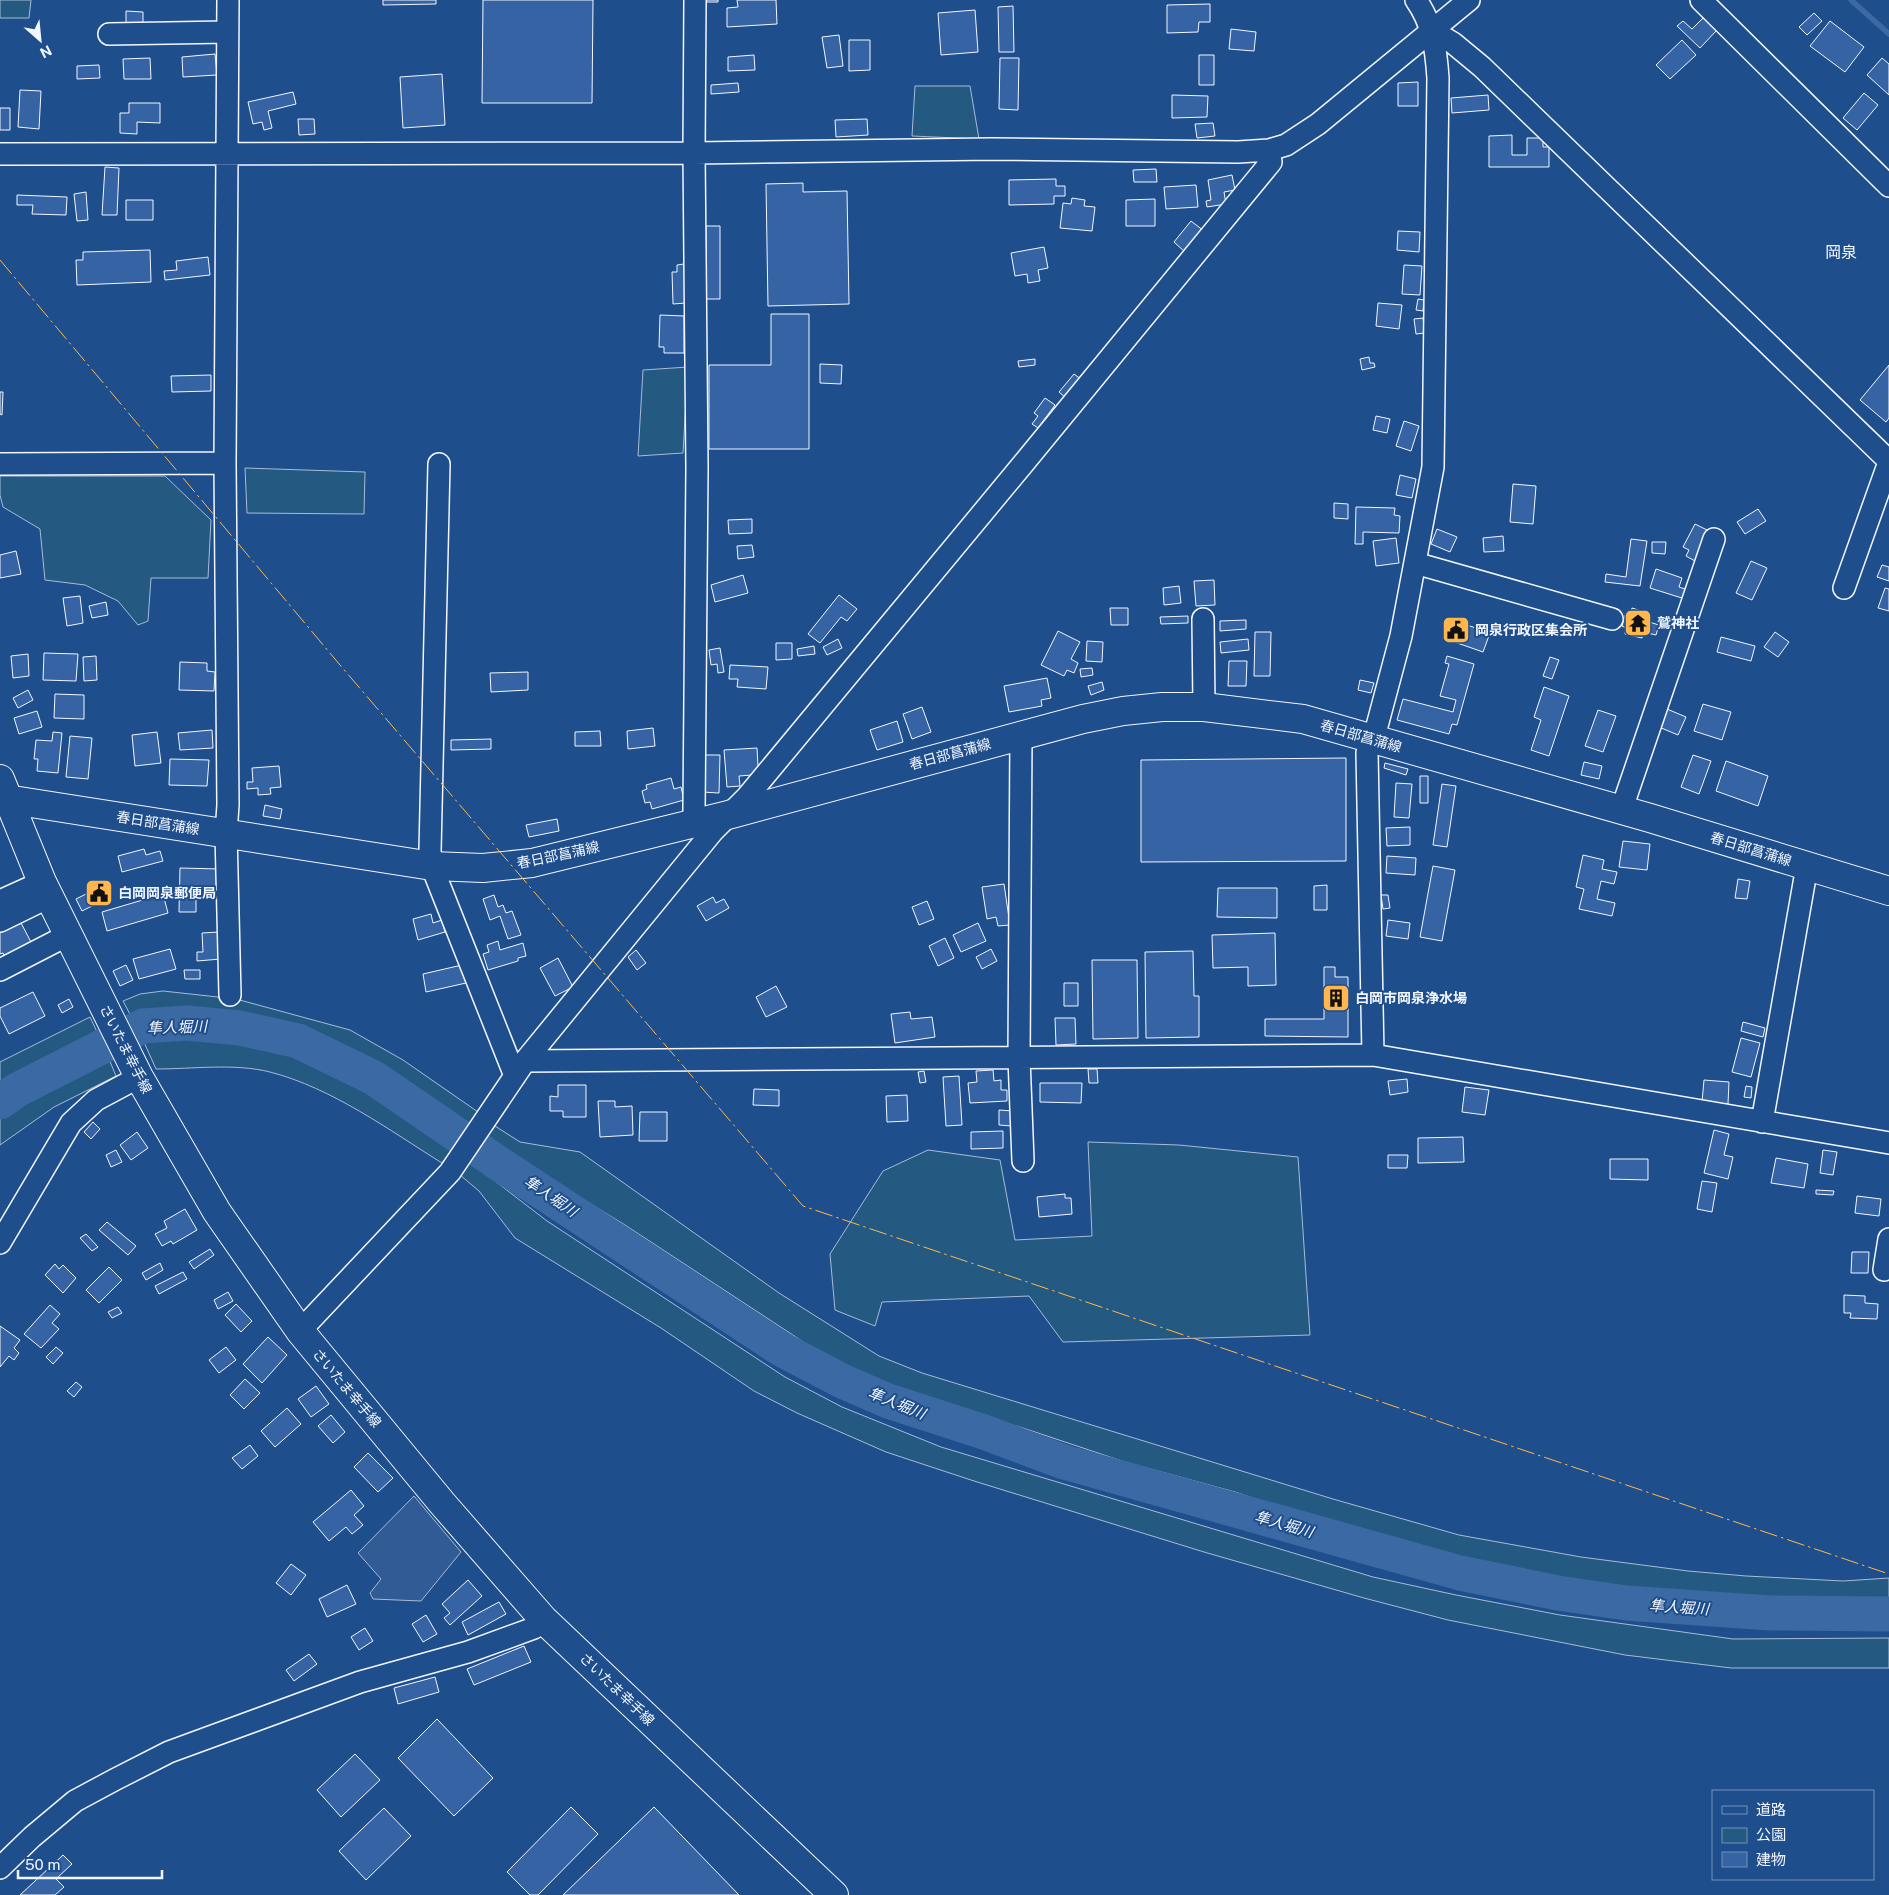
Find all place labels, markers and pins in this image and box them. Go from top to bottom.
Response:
temple icon: 鷲神社 [1623,608,1653,638]
public building icon: 岡泉行政区集会所 [1441,615,1471,645]
place label: 鷲神社 [1657,615,1699,631]
place label: 岡泉行政区集会所 [1475,622,1587,638]
public building icon: 白岡岡泉郵便局 [84,878,114,908]
place label: 白岡岡泉郵便局 [118,885,216,901]
building icon: 白岡市岡泉浄水場 [1321,983,1351,1013]
place label: 白岡市岡泉浄水場 [1355,990,1467,1006]

